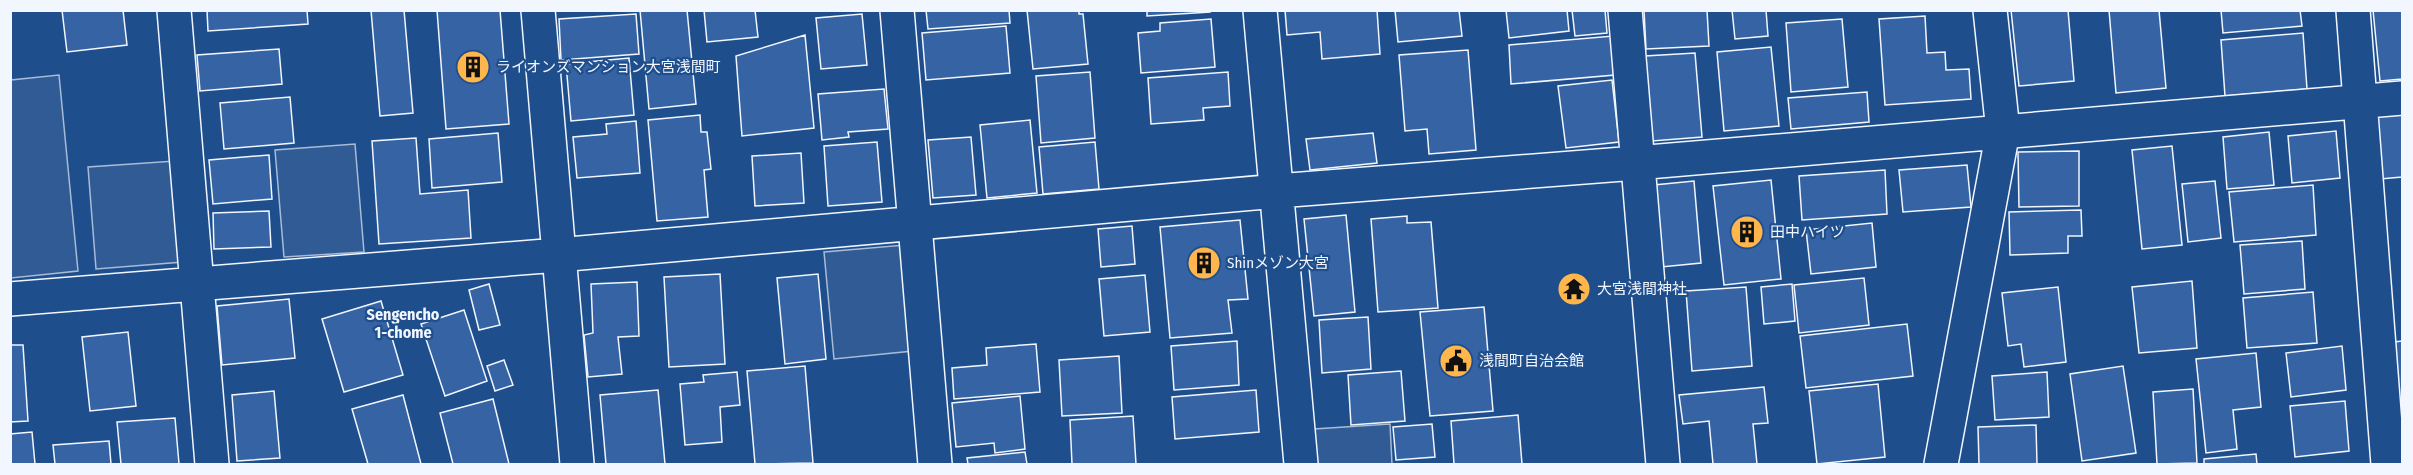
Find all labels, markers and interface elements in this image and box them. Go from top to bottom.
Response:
building icon: ライオンズマンション大宮浅間町 [455,49,491,85]
place label: ライオンズマンション大宮浅間町 [496,58,721,76]
building icon: 田中ハイツ [1729,214,1765,250]
place label: 田中ハイツ [1770,223,1845,241]
building icon: Shinメゾン大宮 [1186,245,1222,281]
place label: Shinメゾン大宮 [1227,254,1329,272]
temple icon: 大宮浅間神社 [1556,271,1592,307]
place label: 大宮浅間神社 [1597,280,1687,298]
district label: Sengencho 1-chome [367,305,440,342]
public building icon: 浅間町自治会館 [1438,343,1474,379]
place label: 浅間町自治会館 [1479,352,1584,370]

